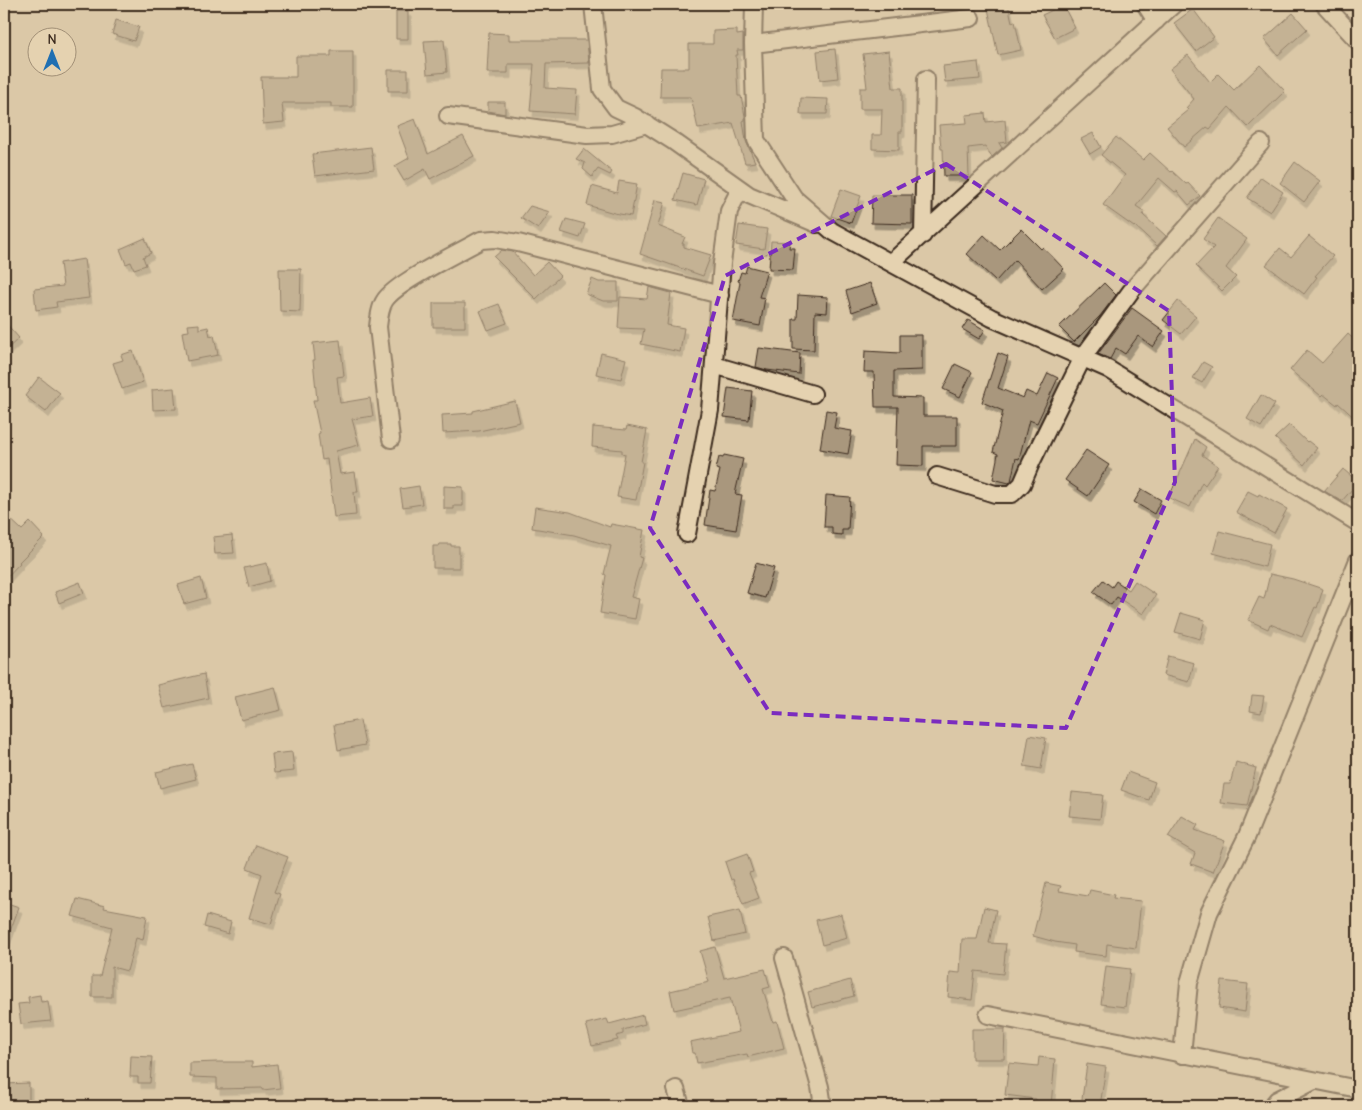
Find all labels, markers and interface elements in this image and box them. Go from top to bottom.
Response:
north arrow [28,28,78,78]
text: N [47,31,57,48]

